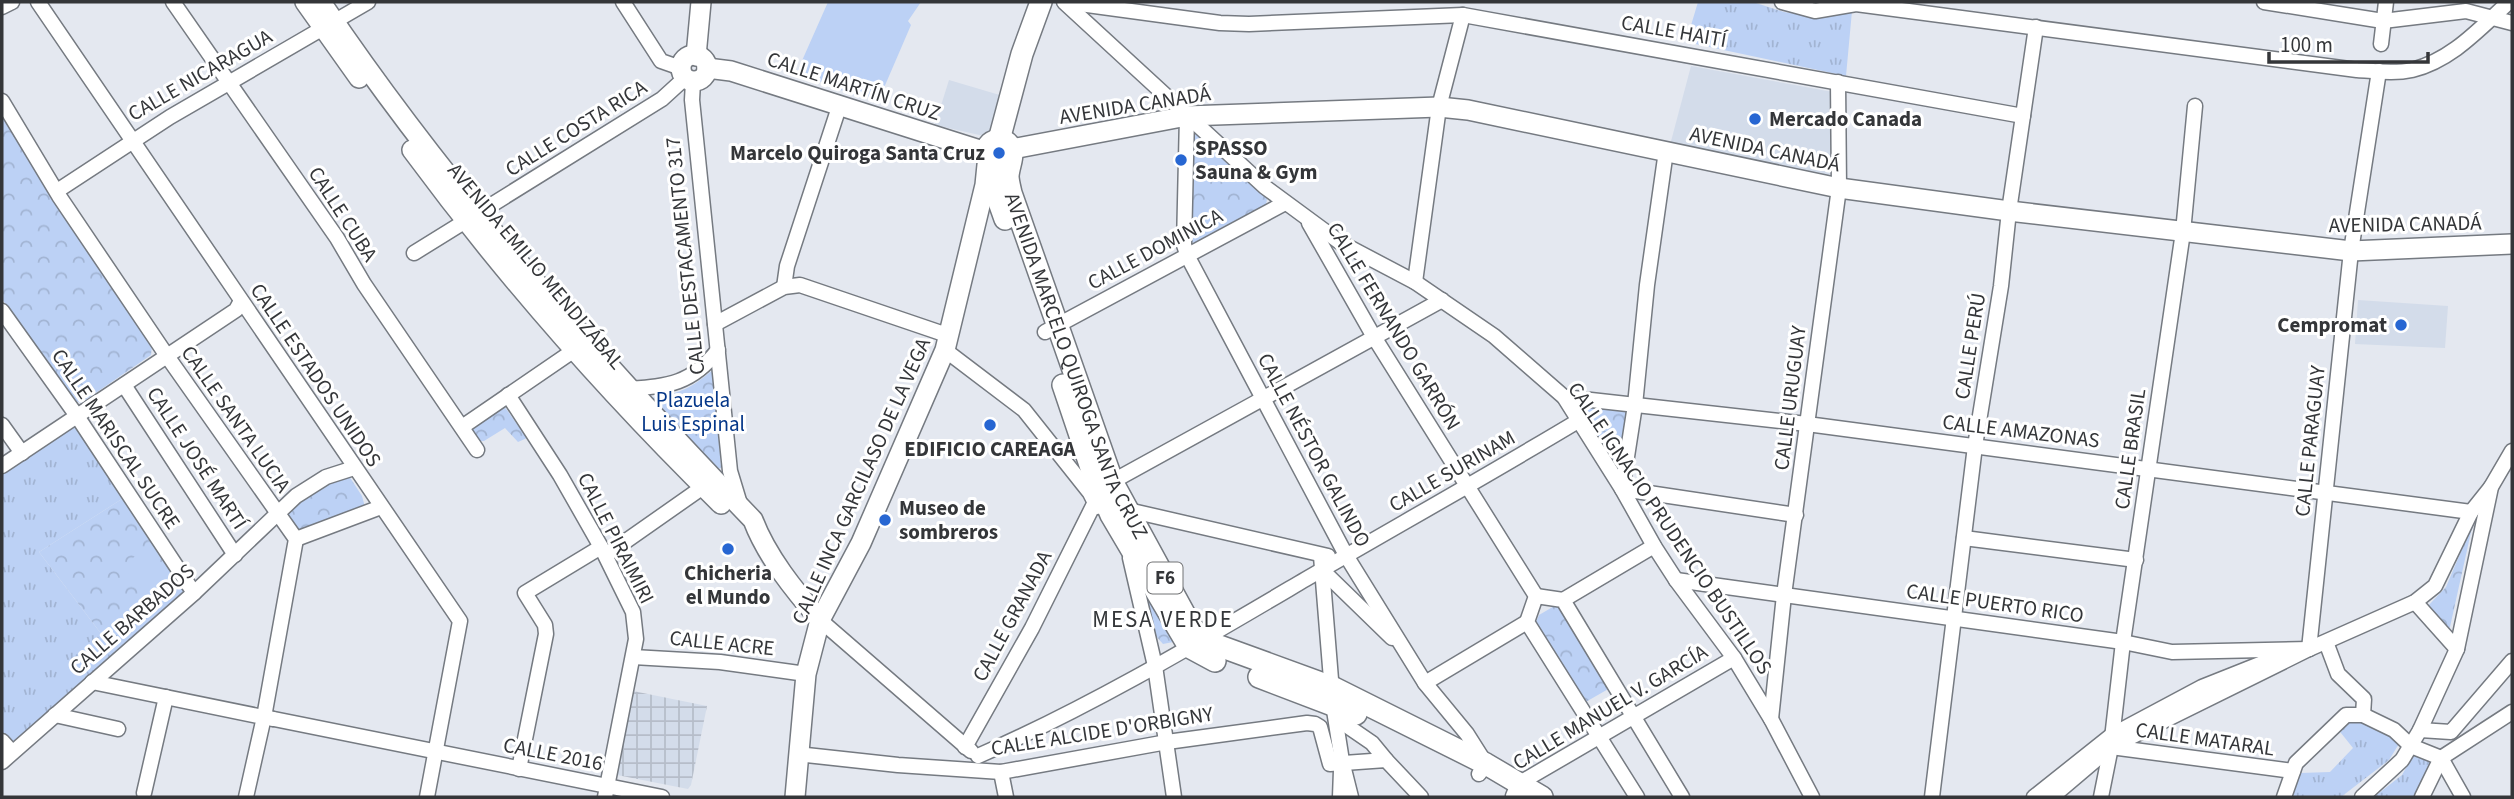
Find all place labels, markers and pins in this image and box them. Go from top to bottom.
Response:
place label: Mercado Canada [1769,104,1922,134]
marker: Mercado Canada [1747,111,1763,127]
place label: SPASSO Sauna & Gym [1195,133,1318,187]
place label: Marcelo Quiroga Santa Cruz [730,138,985,168]
marker: Marcelo Quiroga Santa Cruz [991,145,1007,161]
marker: SPASSO Sauna & Gym [1173,152,1189,168]
place label: Cempromat [2277,310,2387,340]
marker: Cempromat [2393,317,2409,333]
marker: EDIFICIO CAREAGA [982,417,998,433]
place label: EDIFICIO CAREAGA [904,434,1077,464]
place label: Museo de sombreros [899,493,998,547]
marker: Museo de sombreros [877,512,893,528]
marker: Chicheria el Mundo [720,541,736,557]
place label: Chicheria el Mundo [684,558,772,612]

